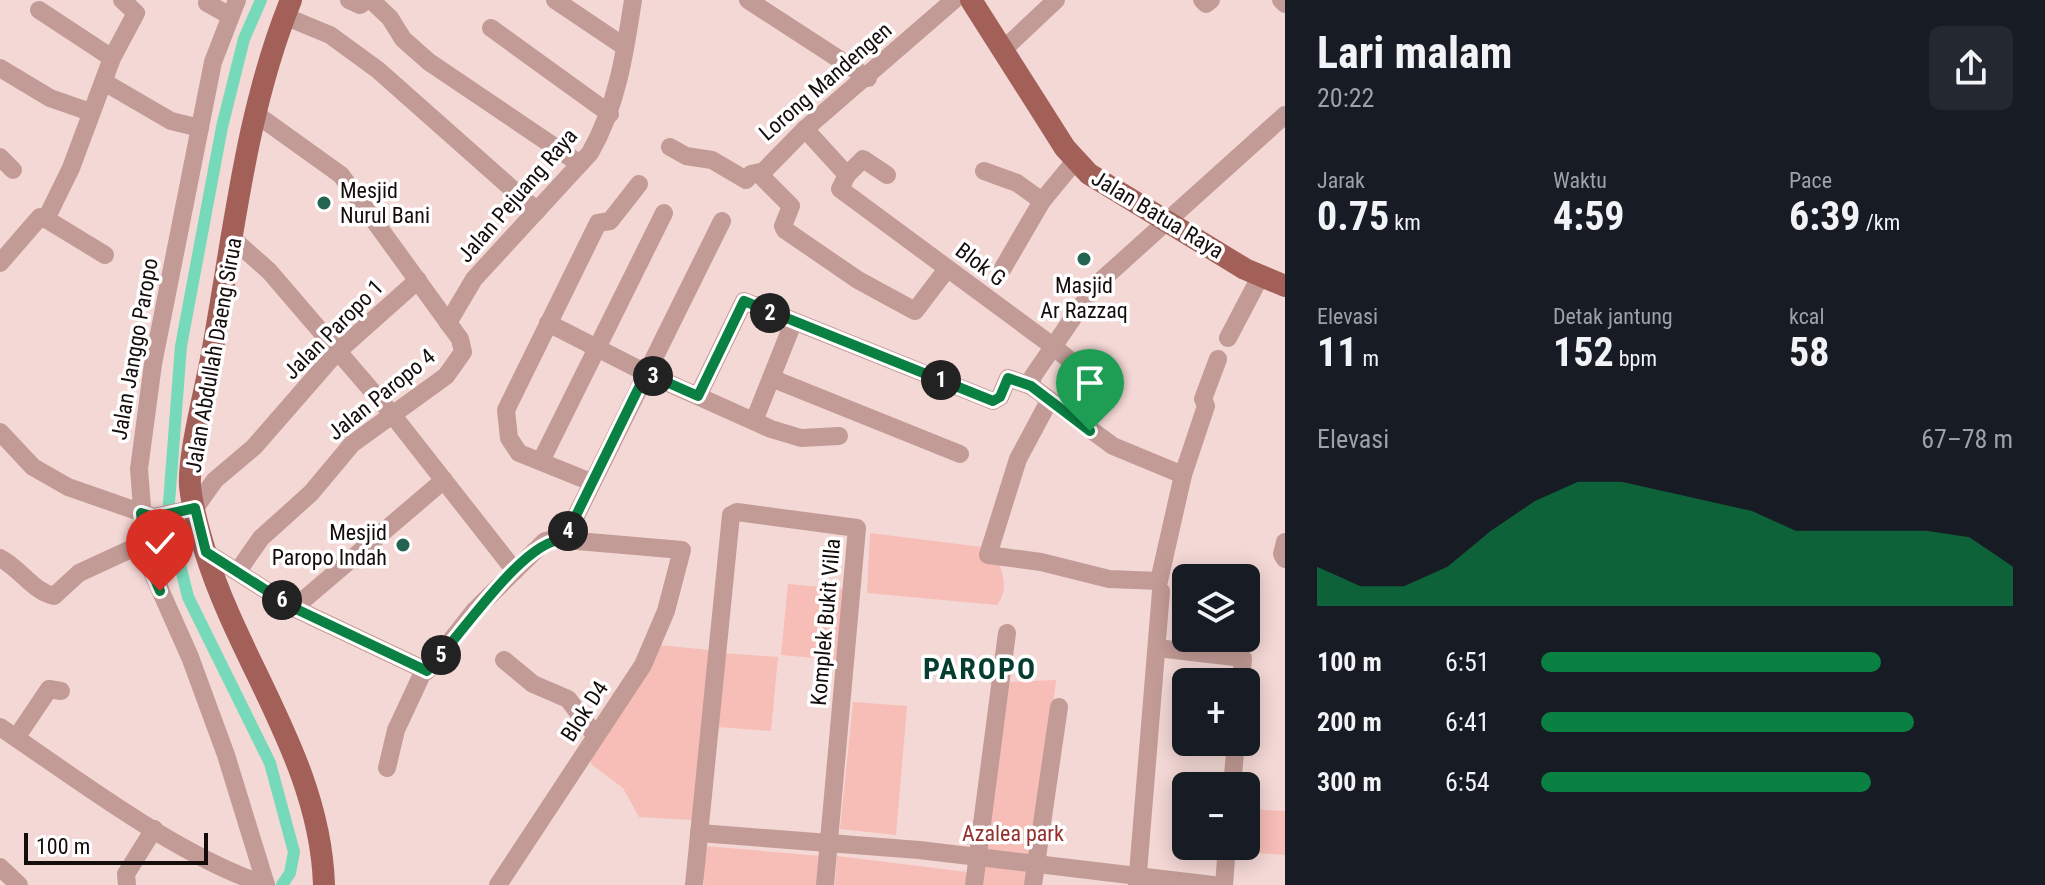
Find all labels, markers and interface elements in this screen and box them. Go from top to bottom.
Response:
street label: Lorong Mandengen [754,17,897,146]
button: share [1929,26,2013,110]
text: Lari malam [1317,27,1512,79]
text: 20:22 [1317,83,1374,113]
street label: Jalan Pejuang Raya [452,123,582,267]
street label: Jalan Batua Raya [1087,165,1228,264]
text: Jarak [1317,168,1365,193]
text: Waktu [1553,168,1607,193]
text: Pace [1789,168,1832,193]
place label: Mesjid Nurul Bani [340,178,430,228]
text: 0.75 [1317,193,1389,240]
text: 4:59 [1553,193,1625,240]
text: 6:39 [1789,193,1861,240]
marker: Mesjid Nurul Bani [315,194,333,212]
text: km [1389,210,1421,235]
text: /km [1861,210,1900,235]
street label: Jalan Abdullah Daeng Sirua [181,236,246,475]
street label: Blok G [951,238,1011,291]
marker: Masjid Ar Razzaq [1075,250,1093,268]
street label: Jalan Janggo Paropo [106,256,163,442]
place label: Masjid Ar Razzaq [1040,273,1128,323]
street label: Jalan Paropo 1 [278,274,388,384]
pin: 2 [750,293,790,333]
text: 2 [764,300,776,325]
text: Elevasi [1317,304,1378,329]
text: Detak jantung [1553,304,1673,329]
text: kcal [1789,304,1824,329]
text: 11 [1317,329,1357,376]
text: 152 [1553,329,1614,376]
text: 58 [1789,329,1829,376]
street label: Jalan Paropo 4 [323,344,440,445]
text: m [1357,346,1379,371]
text: bpm [1614,346,1657,371]
pin [1056,349,1124,431]
pin: 3 [633,356,673,396]
pin: 1 [921,360,961,400]
icon: arrive [1068,361,1112,405]
text: 3 [647,363,659,388]
text: 1 [935,367,947,392]
text: Elevasi [1317,424,1389,454]
text: 67–78 m [1921,424,2013,454]
pin [126,509,194,591]
pin: 4 [548,511,588,551]
text: 4 [562,518,574,543]
place label: Mesjid Paropo Indah [272,520,387,570]
icon: check [138,521,182,565]
marker: Mesjid Paropo Indah [394,536,412,554]
street label: Komplek Bukit Villa [806,537,845,707]
map controls [1172,564,1260,860]
button: layers [1172,564,1260,652]
pin: 6 [262,580,302,620]
text: 6 [276,587,288,612]
pin: 5 [421,635,461,675]
text: 5 [435,642,447,667]
text: 100 m [1317,647,1382,677]
text: 6:51 [1445,647,1490,677]
district label: PAROPO [923,651,1037,686]
button: + [1172,668,1260,756]
street label: Blok D4 [556,676,613,746]
text: 200 m [1317,707,1382,737]
text: 6:41 [1445,707,1490,737]
text: 300 m [1317,767,1382,797]
text: 6:54 [1445,767,1490,797]
button: − [1172,772,1260,860]
park label: Azalea park [962,821,1064,846]
scale bar [24,829,208,865]
text: 100 m [36,834,90,859]

